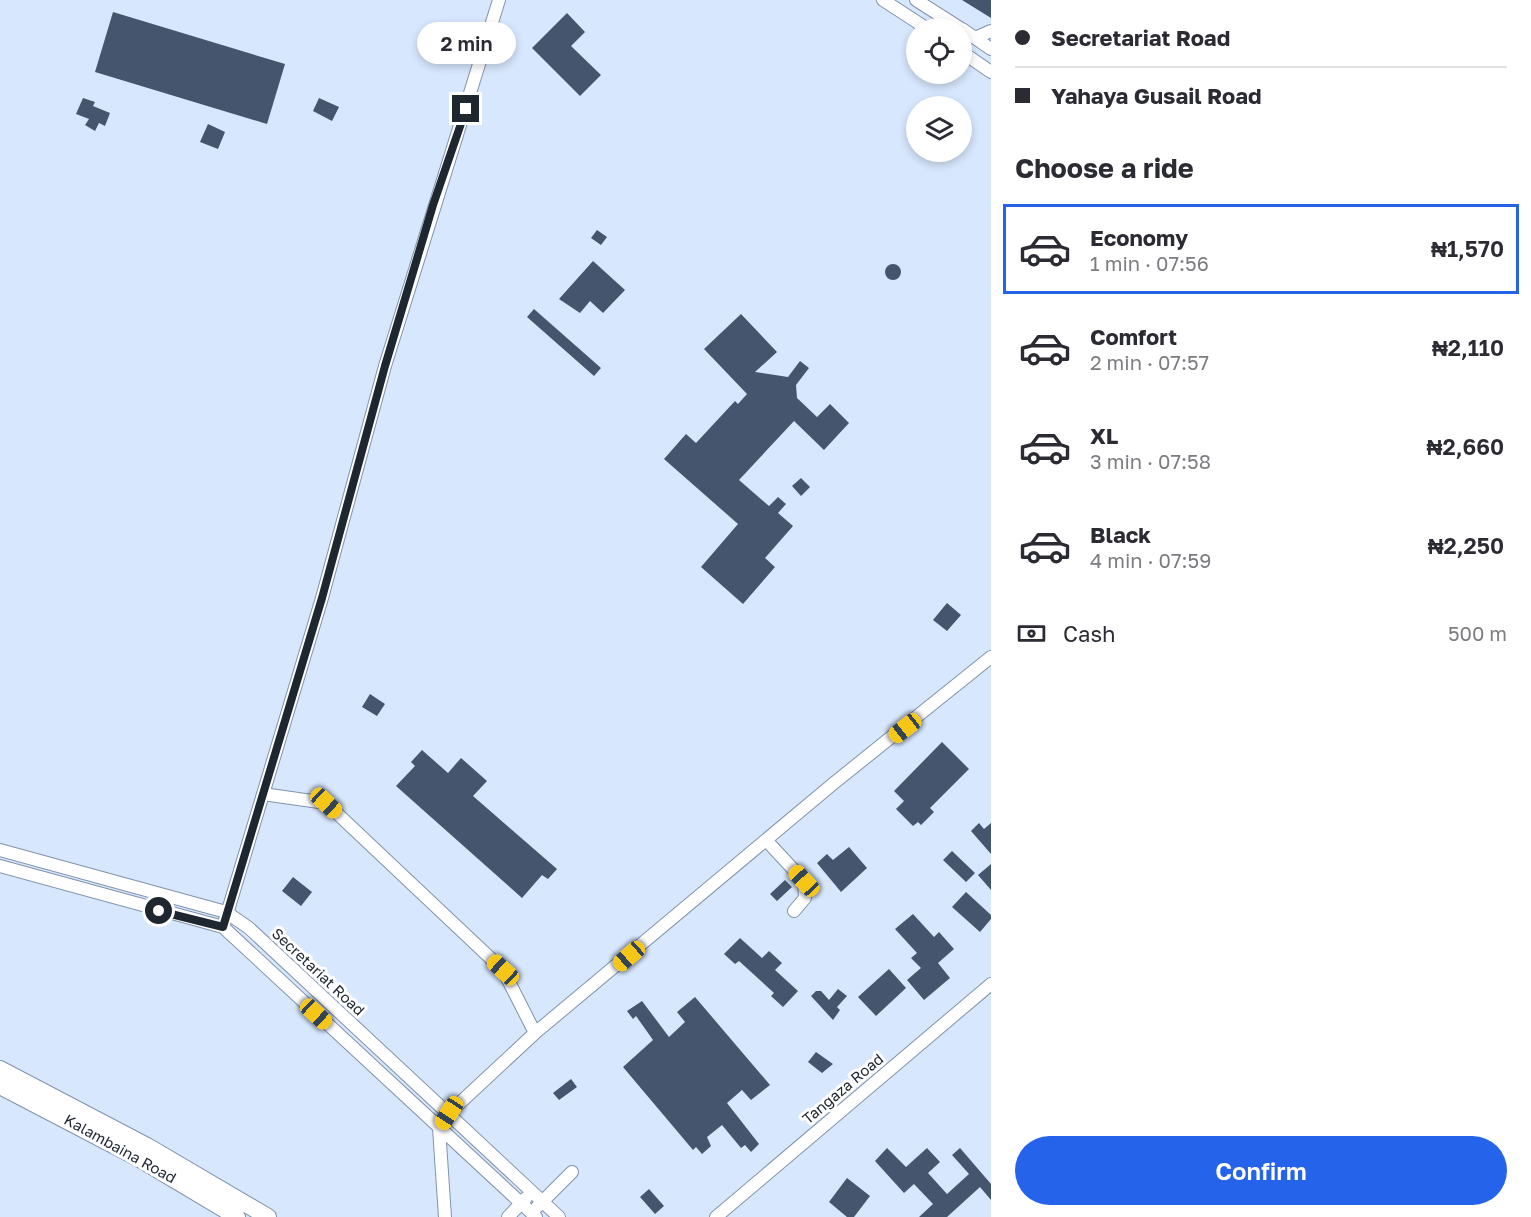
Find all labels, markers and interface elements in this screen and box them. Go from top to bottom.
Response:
map controls [906,18,972,162]
button: locate [906,18,972,84]
callout: 2 min [416,22,516,64]
text: Secretariat Road [1051,24,1230,51]
text: 2 min [441,31,493,55]
text: Yahaya Gusail Road [1051,82,1262,109]
route end [452,95,479,122]
button: layers [906,96,972,162]
text: Choose a ride [1015,152,1194,184]
icon: car [1018,222,1072,276]
text: Economy [1090,224,1188,251]
text: ₦1,570 [1431,235,1504,262]
text: 1 min · 07:56 [1090,251,1209,275]
icon: car [1018,321,1072,375]
text: Comfort [1090,323,1177,350]
text: ₦2,110 [1432,334,1504,361]
text: 2 min · 07:57 [1090,350,1209,374]
icon: car [1018,420,1072,474]
text: XL [1090,422,1118,449]
text: ₦2,660 [1427,433,1504,460]
text: 3 min · 07:58 [1090,449,1211,473]
icon: car [1018,519,1072,573]
text: Black [1090,521,1151,548]
text: ₦2,250 [1428,532,1504,559]
text: 4 min · 07:59 [1090,548,1211,572]
icon: cash [1015,617,1048,650]
text: Cash [1063,620,1116,647]
text: 500 m [1448,621,1507,645]
car [885,710,925,746]
car [307,784,345,822]
car [785,862,823,900]
route start [145,897,172,924]
street label: Secretariat Road [269,924,369,1019]
car [610,937,648,975]
car [484,951,522,989]
car [297,995,335,1033]
street label: Tangaza Road [798,1049,886,1127]
car [432,1093,466,1133]
street label: Kalambaina Road [61,1110,180,1186]
button: Confirm [1015,1136,1507,1205]

